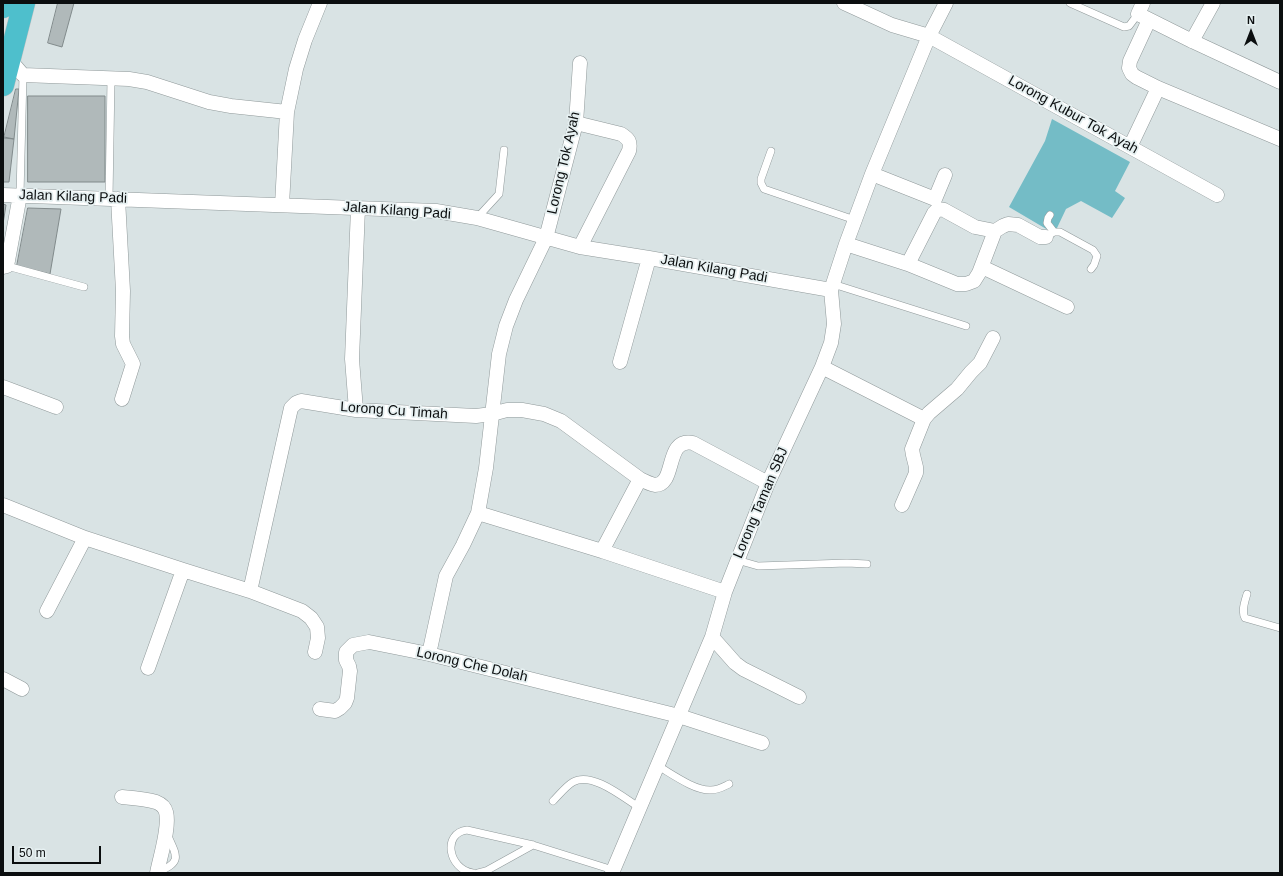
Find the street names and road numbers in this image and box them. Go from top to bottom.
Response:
street label: Lorong Kubur Tok Ayah [1005,72,1141,158]
street label: Lorong Tok Ayah [544,110,584,216]
street label: Jalan Kilang Padi [19,187,127,207]
street label: Jalan Kilang Padi [342,199,452,223]
street label: Jalan Kilang Padi [659,251,769,287]
street label: Lorong Cu Timah [340,399,448,423]
street label: Lorong Taman SBJ [730,445,792,561]
street label: Lorong Che Dolah [415,644,529,686]

